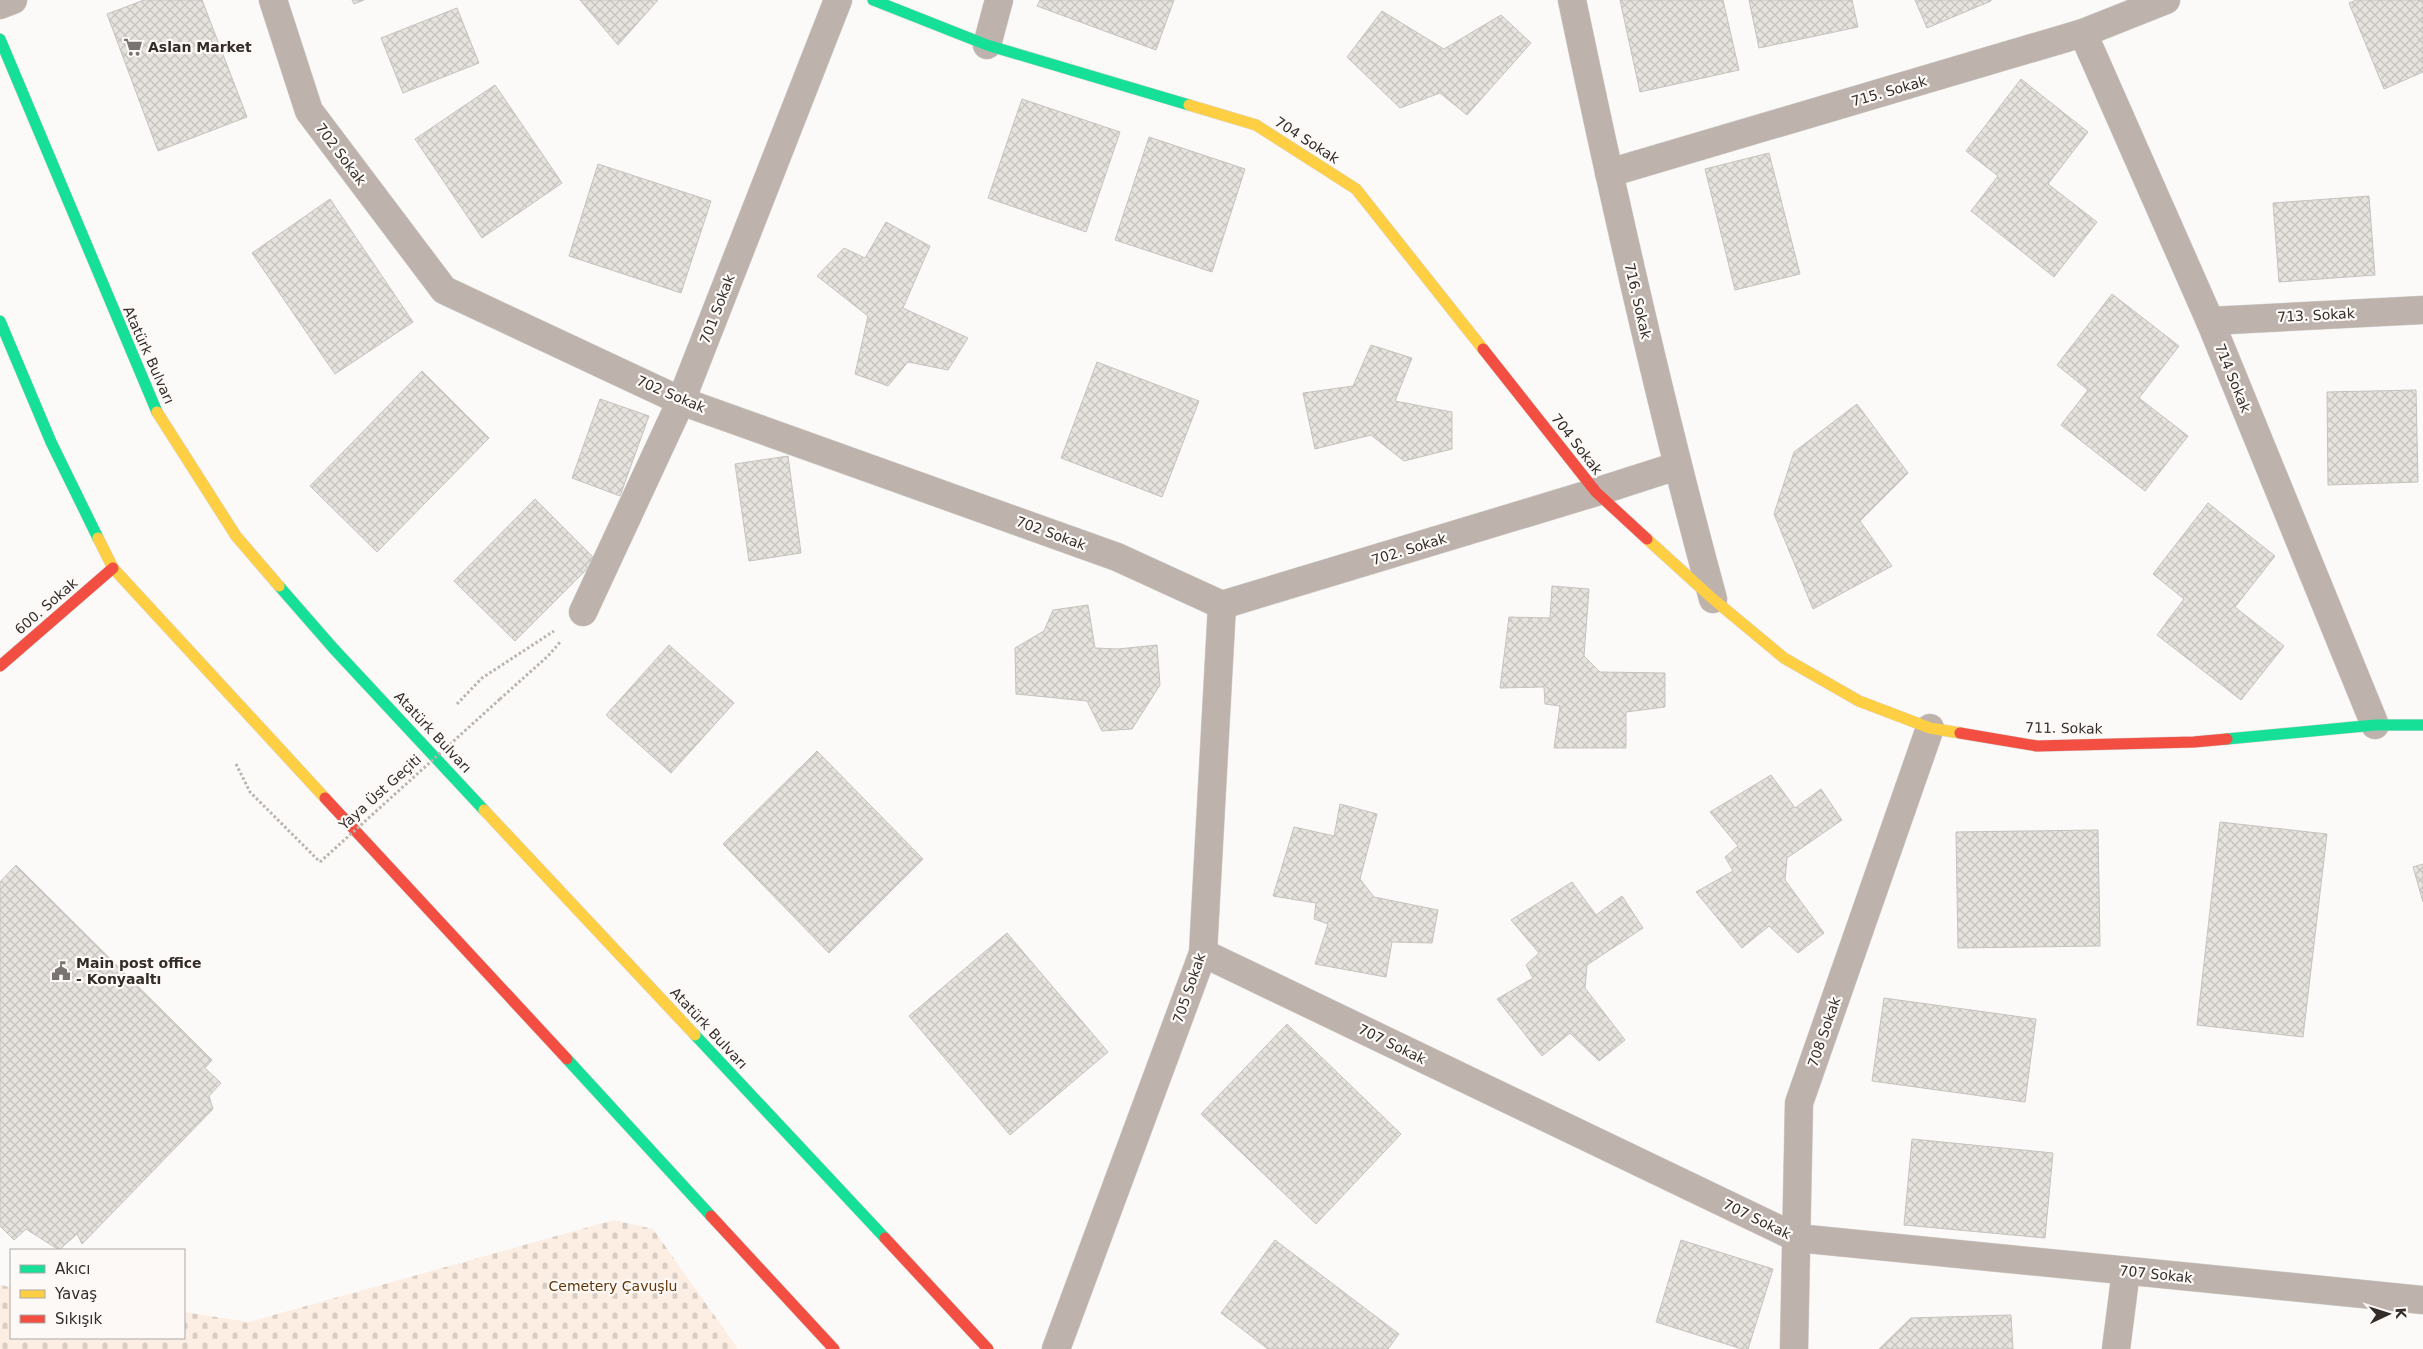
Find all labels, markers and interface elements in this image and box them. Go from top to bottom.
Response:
supermarket icon: Aslan Market [122,36,144,58]
place label: Aslan Market [148,39,252,55]
street label: 715. Sokak [1849,72,1929,109]
street label: 704 Sokak [1272,113,1343,167]
street label: 702 Sokak [313,120,370,189]
street label: 716. Sokak [1621,261,1655,341]
street label: 701 Sokak [696,271,738,346]
street label: Atatürk Bulvarı [120,304,178,406]
street label: 713. Sokak [2277,305,2356,325]
street label: 714 Sokak [2212,341,2254,416]
street label: 702 Sokak [634,372,709,416]
street label: 704 Sokak [1548,410,1606,478]
street label: 702 Sokak [1014,513,1089,553]
street label: 702. Sokak [1370,530,1449,568]
street label: 600. Sokak [11,574,81,638]
street label: Atatürk Bulvarı [391,688,475,776]
street label: 711. Sokak [2025,719,2104,737]
street label: Yaya Üst Geçiti [334,750,424,834]
street label: 705 Sokak [1170,950,1209,1025]
place label: Main post office - Konyaaltı [76,955,202,987]
public building icon: Main post office - Konyaaltı [50,960,72,982]
street label: Atatürk Bulvarı [667,984,751,1072]
street label: 708 Sokak [1805,994,1844,1069]
street label: 707 Sokak [1356,1021,1429,1068]
street label: 707 Sokak [1721,1196,1794,1243]
legend [10,1249,185,1339]
text: Akıcı [55,1260,91,1278]
street label: 707 Sokak [2119,1262,2194,1286]
park label: Cemetery Çavuşlu [549,1278,677,1294]
text: Yavaş [54,1285,97,1303]
north arrow [2363,1289,2413,1339]
text: K [2393,1307,2409,1320]
text: Sıkışık [55,1310,103,1328]

